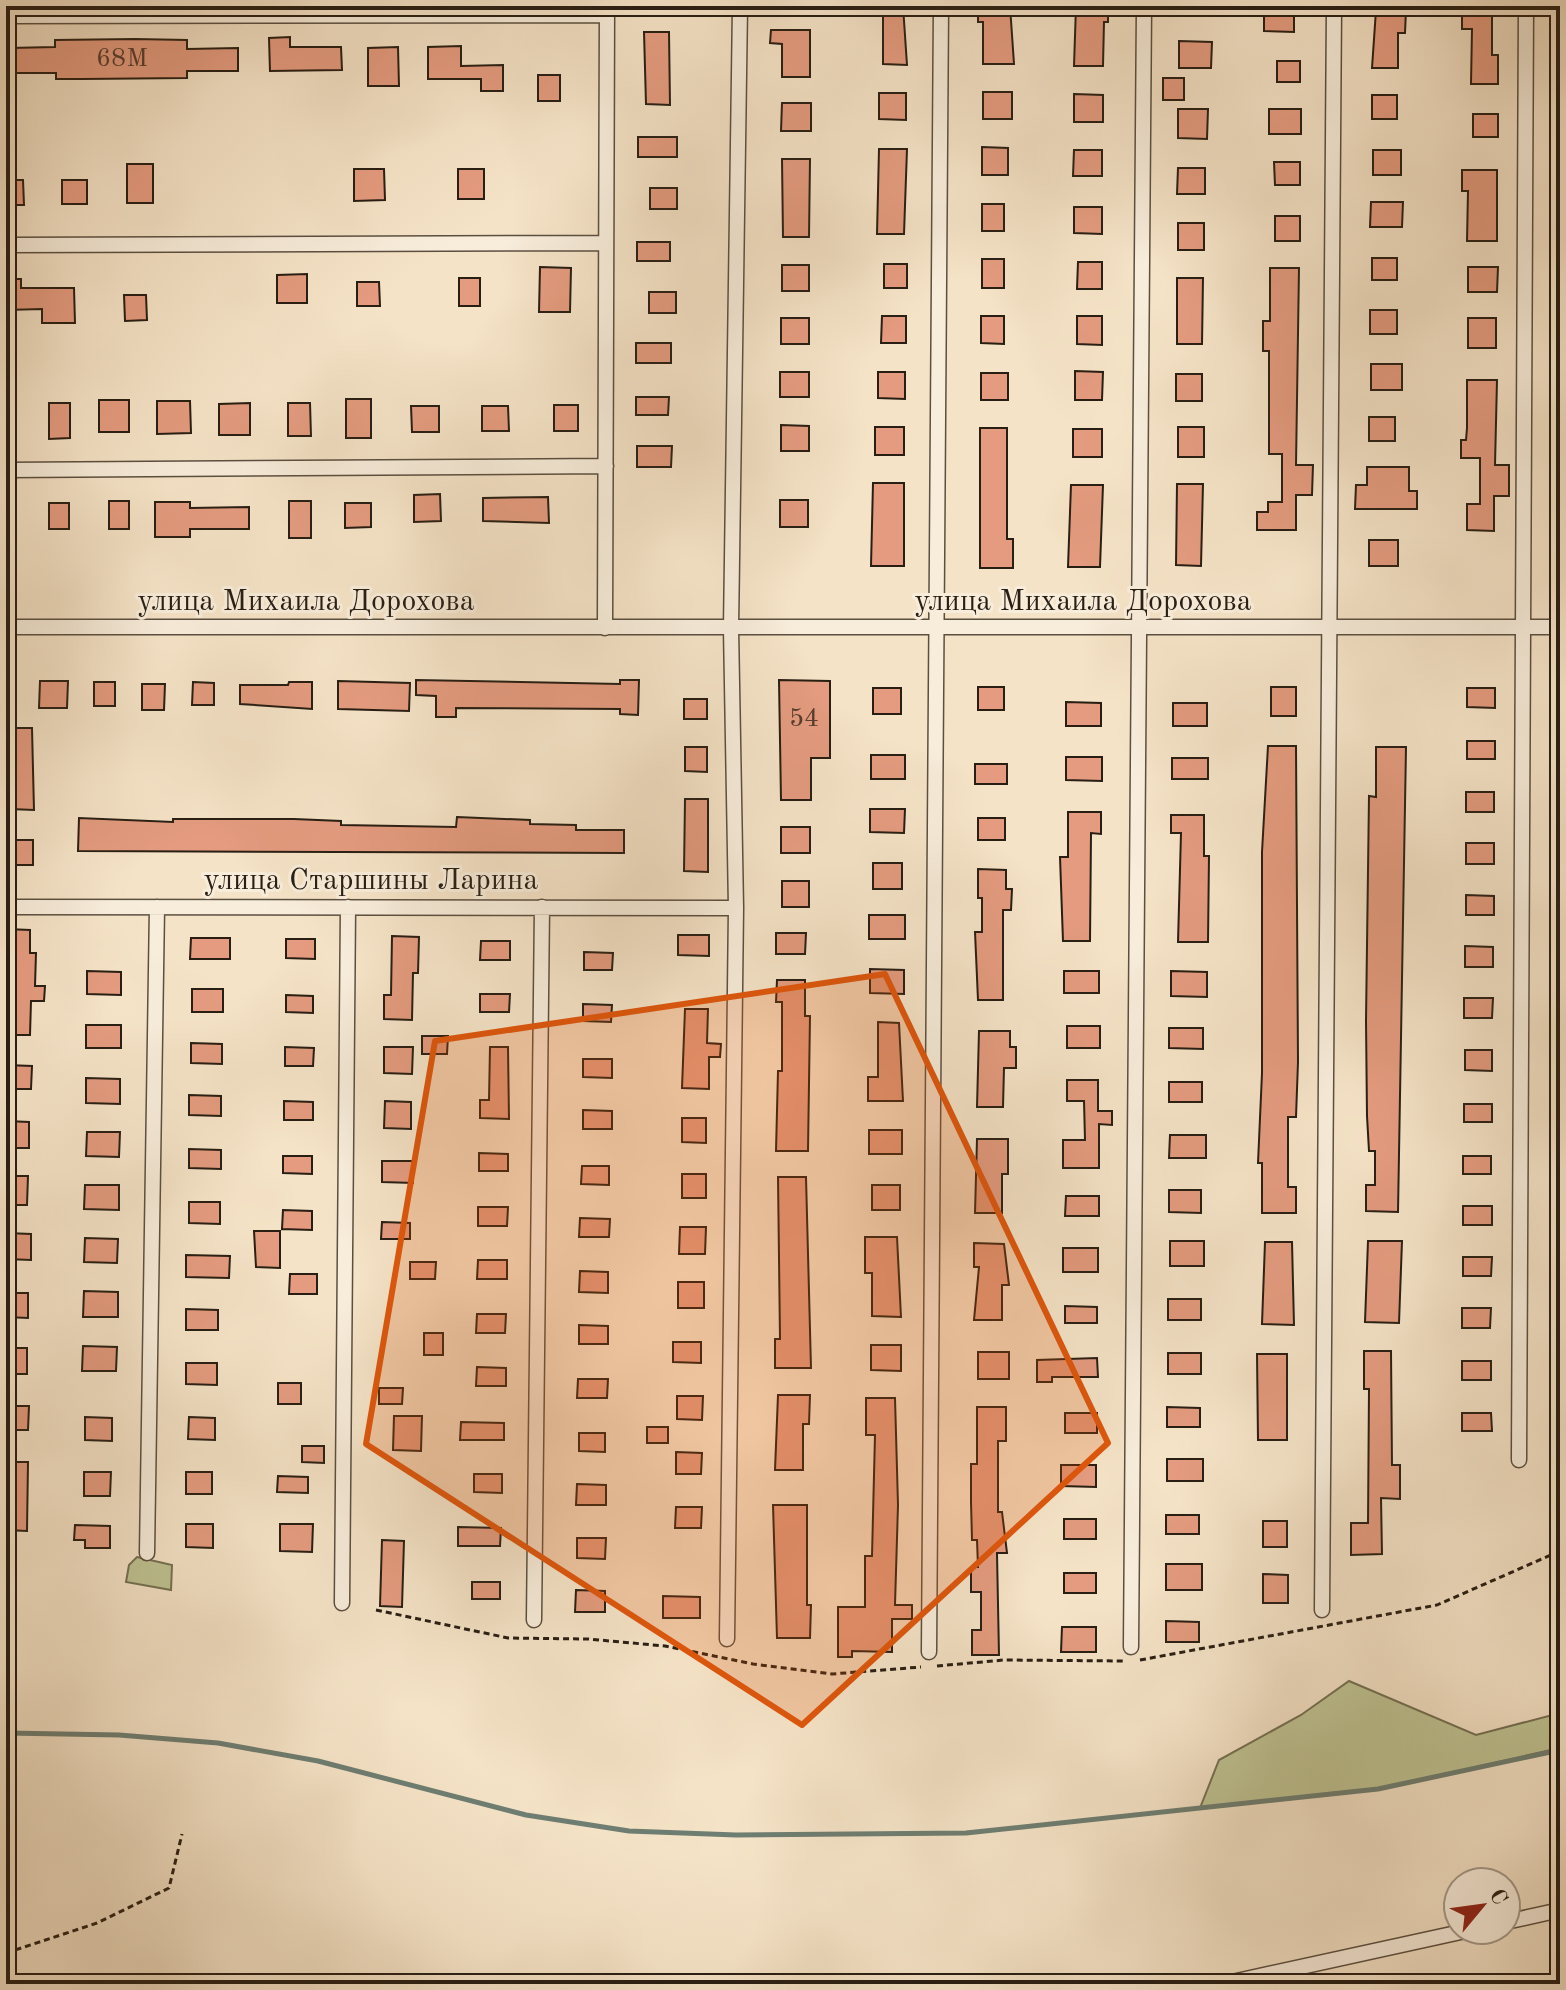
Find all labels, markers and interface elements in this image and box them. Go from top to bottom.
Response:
house number: 68М [96,46,148,72]
street label: улица Михаила Дорохова [137,587,475,617]
street label: улица Михаила Дорохова [914,587,1252,617]
house number: 54 [789,706,819,732]
street label: улица Старшины Ларина [204,866,538,896]
north arrow [1442,1866,1522,1946]
text: С [1485,1886,1511,1909]

